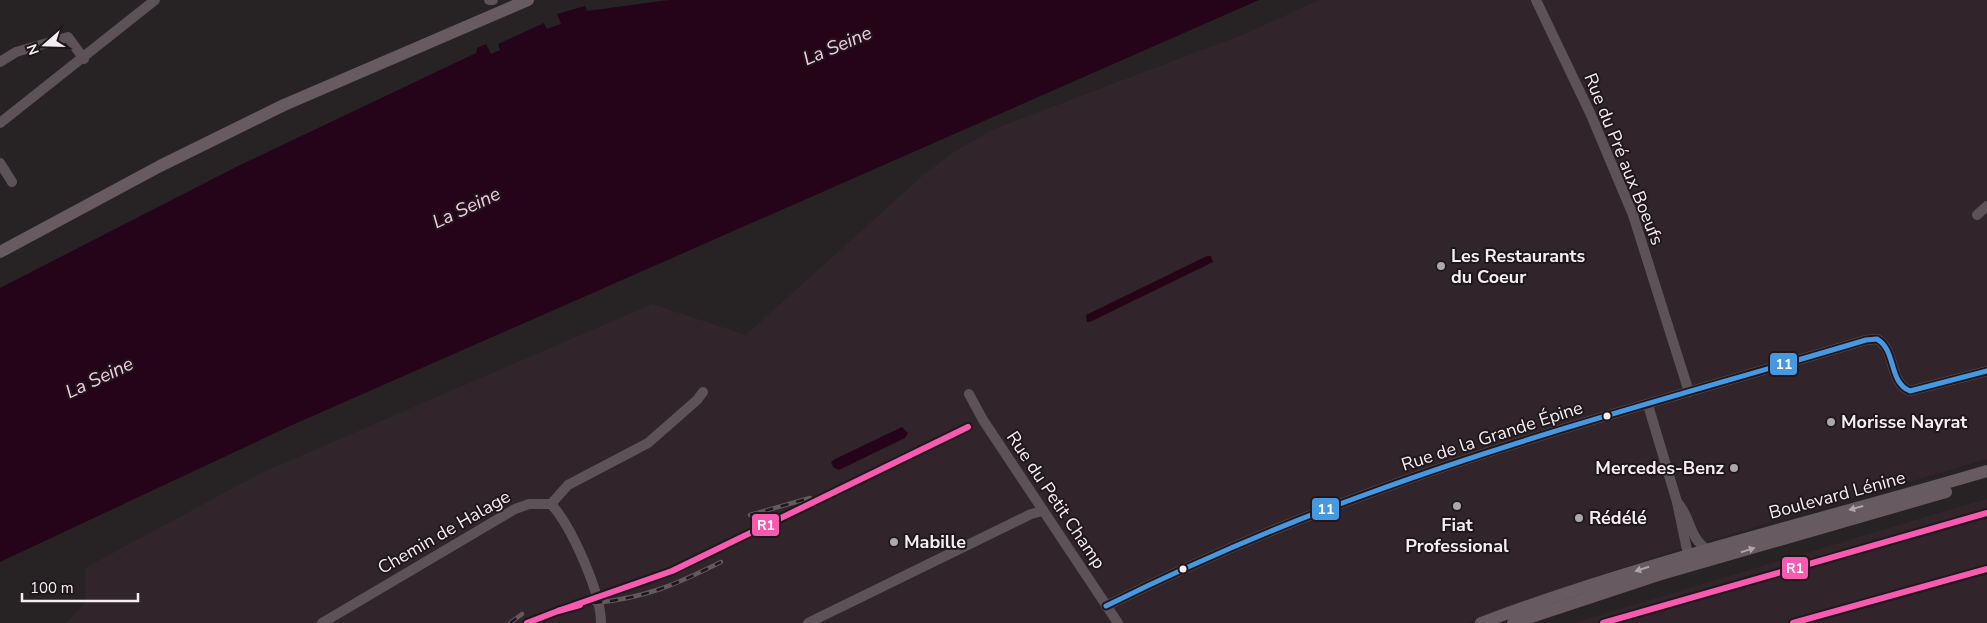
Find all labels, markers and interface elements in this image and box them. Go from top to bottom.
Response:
north arrow [20,20,70,70]
water label: La Seine [799,20,876,72]
text: N [23,41,44,57]
street label: Rue du Pré aux Boeufs [1579,69,1669,249]
water label: La Seine [428,181,505,235]
place label: Les Restaurants du Coeur [1451,244,1585,289]
marker: Les Restaurants du Coeur [1435,260,1447,272]
water label: La Seine [61,351,138,405]
line badge: 11 [1769,352,1798,376]
text: 11 [1776,355,1792,374]
street label: Rue de la Grande Épine [1398,395,1586,477]
place label: Morisse Nayrat [1841,410,1967,434]
unlabelled marker [1602,411,1612,421]
marker: Morisse Nayrat [1825,416,1837,428]
street label: Rue du Petit Champ [1001,426,1111,574]
place label: Mercedes-Benz [1595,456,1724,480]
marker: Mercedes-Benz [1728,462,1740,474]
street label: Boulevard Lénine [1766,465,1908,525]
street label: Chemin de Halage [373,484,515,580]
line badge: 11 [1311,497,1340,521]
text: 11 [1318,500,1334,519]
marker: Fiat Professional [1451,500,1463,512]
one-way arrow [1848,504,1863,512]
place label: Rédélé [1589,506,1647,530]
marker: Rédélé [1573,512,1585,524]
line badge: R1 [751,513,780,537]
place label: Fiat Professional [1405,513,1509,558]
text: R1 [757,516,775,535]
place label: Mabille [904,530,966,554]
marker: Mabille [888,536,900,548]
one-way arrow [1741,546,1756,554]
line badge: R1 [1781,556,1809,580]
text: R1 [1786,559,1804,578]
unlabelled marker [1178,564,1188,574]
one-way arrow [1634,565,1649,573]
scale bar [22,570,139,602]
text: 100 m [30,578,74,598]

